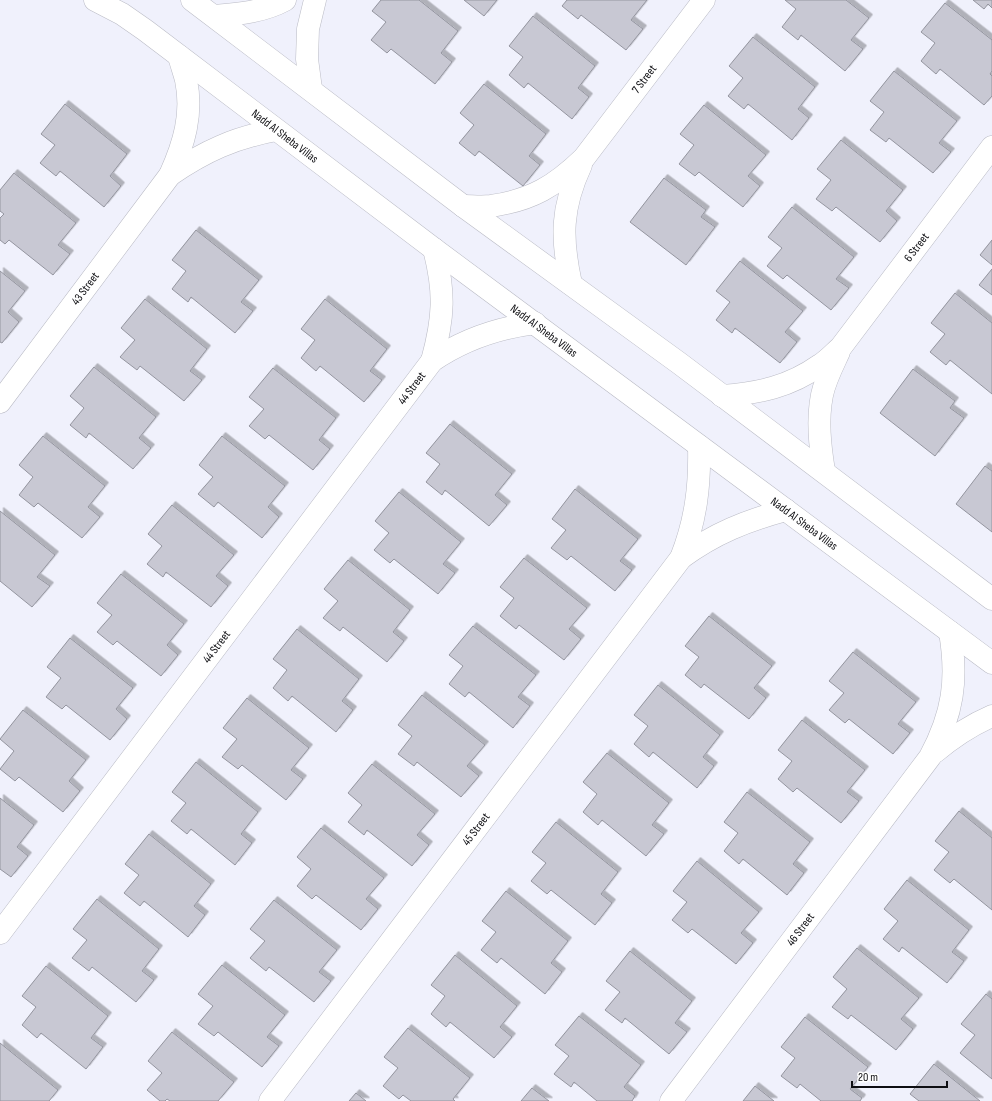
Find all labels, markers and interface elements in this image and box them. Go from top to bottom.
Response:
street label: 7 Street [629,62,660,97]
street label: Nadd Al Sheba Villas [248,106,321,167]
street label: 6 Street [901,230,933,265]
street label: 43 Street [68,269,103,308]
street label: Nadd Al Sheba Villas [507,301,580,361]
street label: 44 Street [395,369,429,408]
street label: Nadd Al Sheba Villas [767,494,840,554]
street label: 44 Street [200,627,234,666]
street label: 45 Street [459,810,494,849]
street label: 46 Street [783,910,818,949]
scale bar [852,1063,947,1089]
text: 20 m [858,1070,878,1085]

